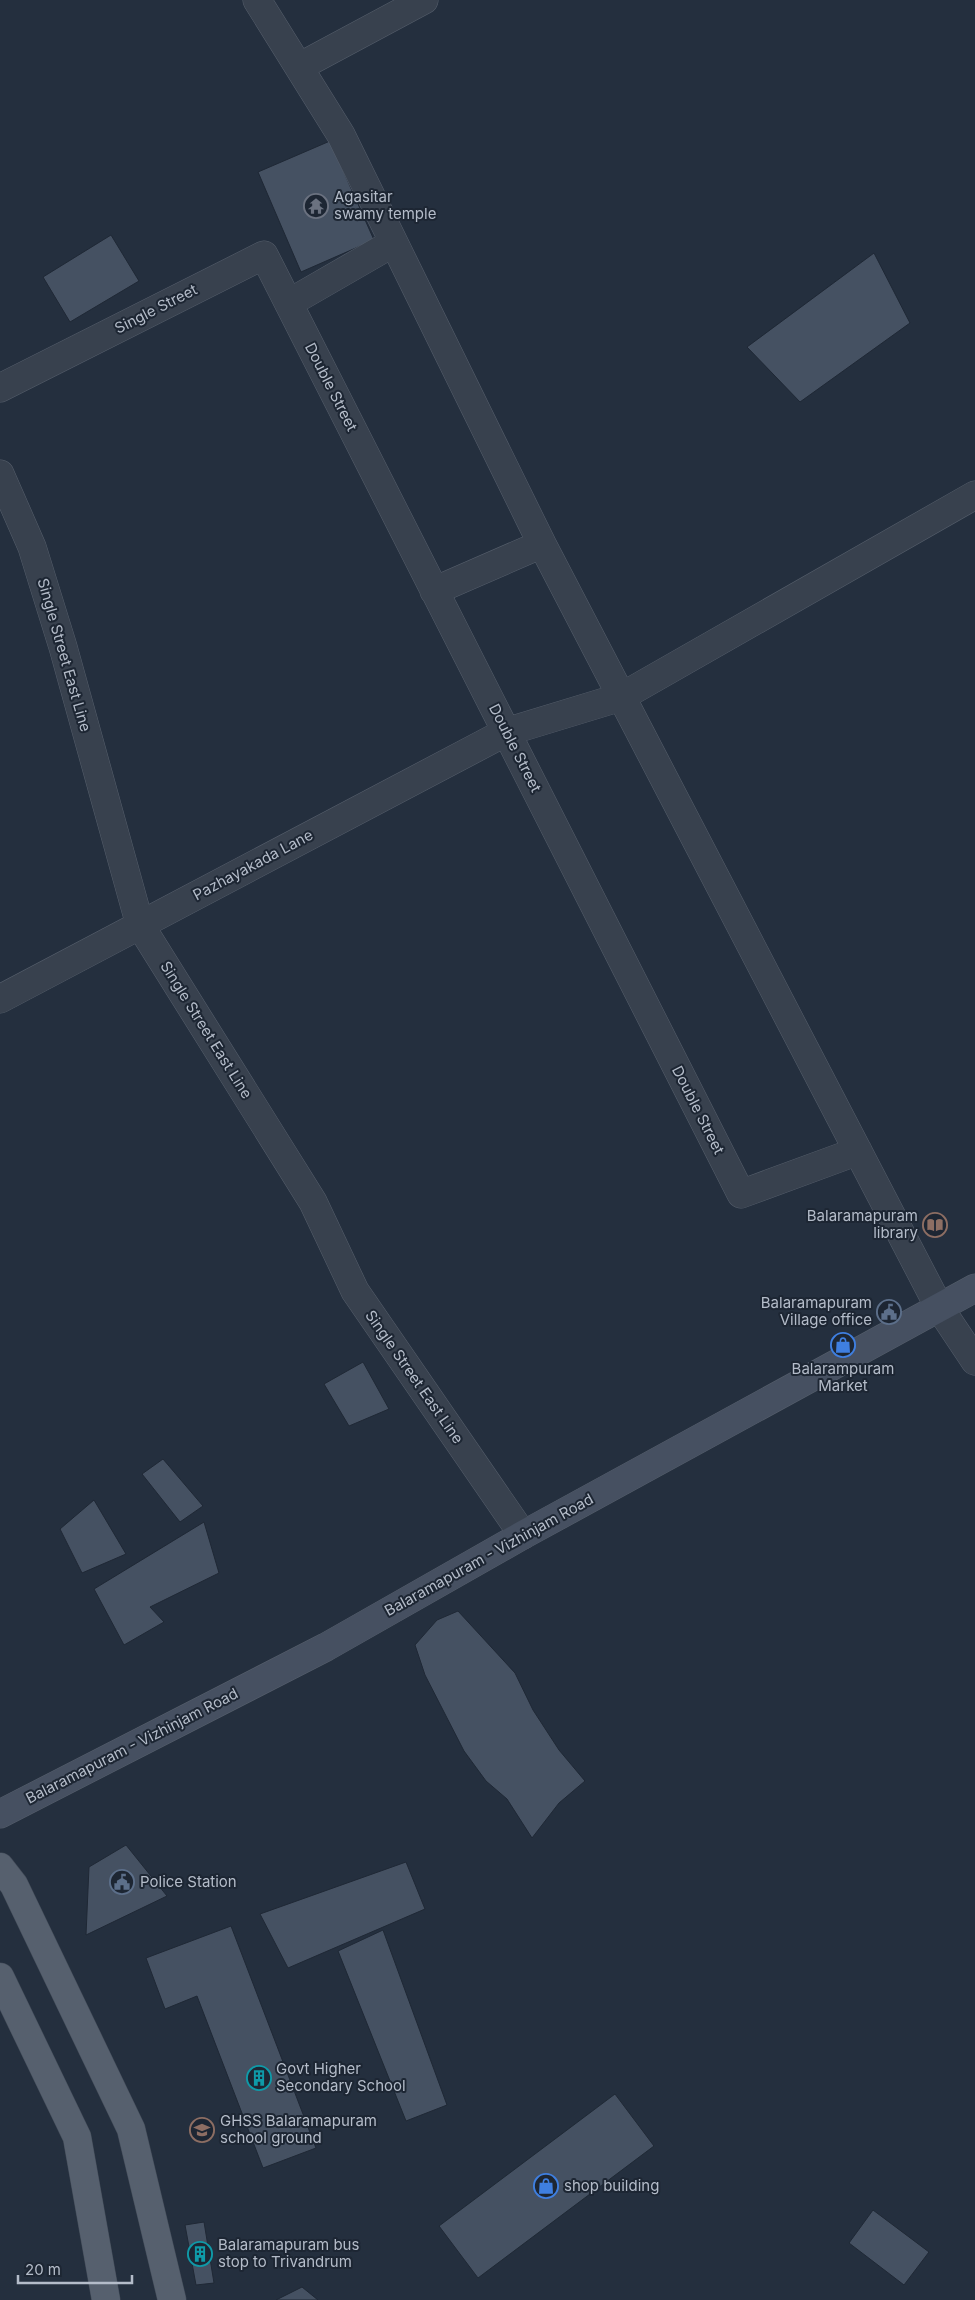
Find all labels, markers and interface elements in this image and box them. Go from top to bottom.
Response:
place label: Agasitar swamy temple [334,187,436,223]
temple icon: Agasitar swamy temple [303,193,329,219]
street label: Single Street [111,280,200,338]
street label: Double Street [301,339,362,434]
street label: Single Street East Line [33,576,95,734]
street label: Double Street [485,700,546,795]
street label: Pazhayakada Lane [190,825,316,904]
street label: Single Street East Line [156,957,257,1102]
street label: Double Street [668,1062,729,1157]
place label: Balaramapuram library [807,1206,919,1242]
library icon: Balaramapuram library [922,1212,948,1238]
place label: Balaramapuram Village office [761,1293,872,1329]
public building icon: Balaramapuram Village office [876,1299,902,1325]
street label: Single Street East Line [361,1306,468,1447]
shop icon: Balarampuram Market [830,1332,856,1358]
place label: Balarampuram Market [792,1359,894,1395]
street label: Balaramapuram - Vizhinjam Road [381,1489,596,1620]
street label: Balaramapuram - Vizhinjam Road [22,1684,241,1808]
public building icon: Police Station [109,1869,135,1895]
place label: Police Station [140,1872,237,1891]
place label: Govt Higher Secondary School [276,2059,406,2095]
building icon: Govt Higher Secondary School [246,2065,272,2091]
place label: GHSS Balaramapuram school ground [220,2111,377,2147]
school or university icon: GHSS Balaramapuram school ground [189,2117,215,2143]
shop icon: shop building [533,2173,559,2199]
place label: shop building [564,2176,659,2195]
place label: Balaramapuram bus stop to Trivandrum [218,2235,359,2271]
building icon: Balaramapuram bus stop to Trivandrum [187,2241,213,2267]
scale bar [18,2252,131,2284]
text: 20 m [25,2260,61,2279]

